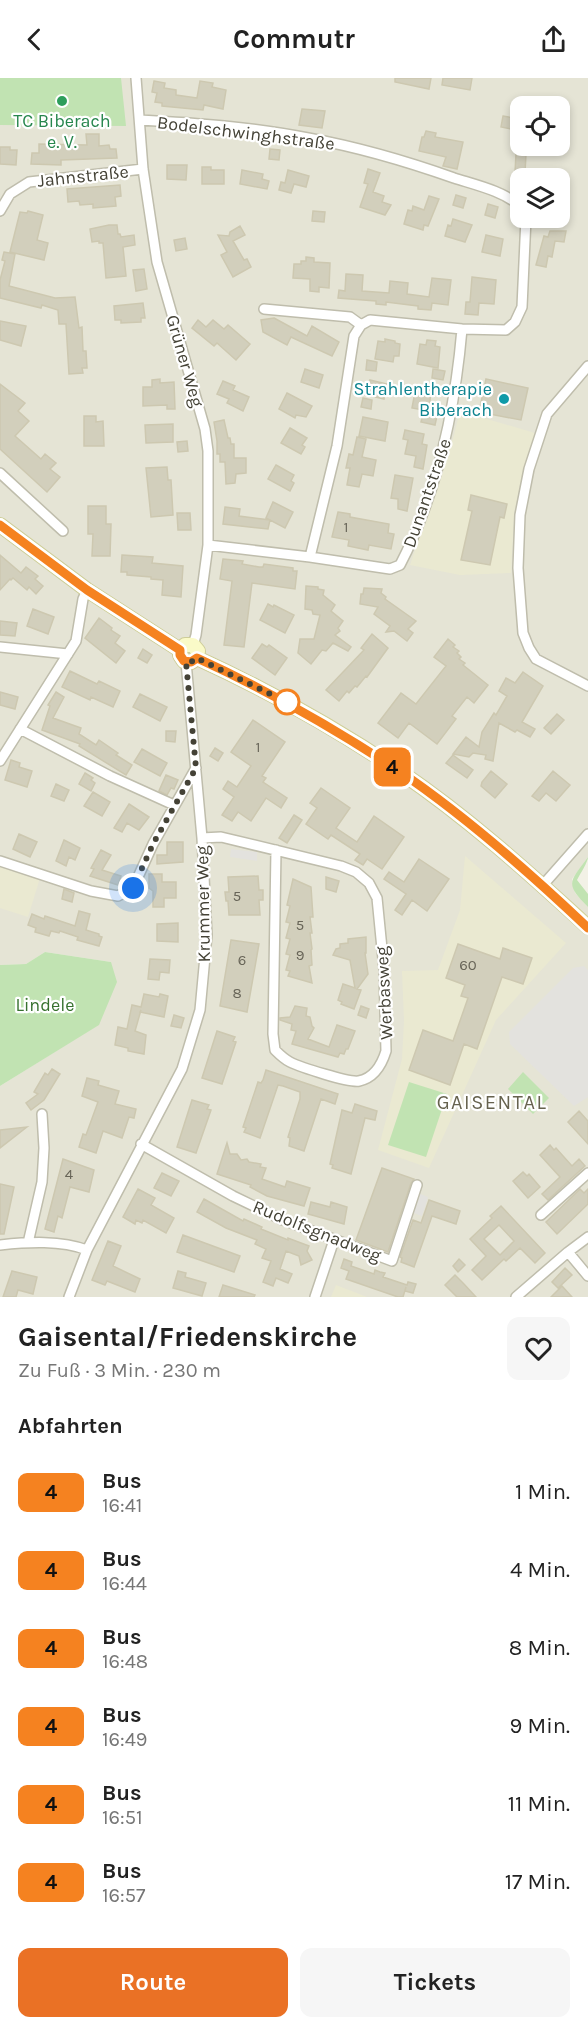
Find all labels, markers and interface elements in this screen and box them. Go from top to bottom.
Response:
icon: back [18,23,51,56]
text: Commutr [233,23,355,55]
icon: share [537,23,570,56]
marker: TC Biberach e. V. [55,94,69,108]
map controls [510,96,570,228]
button: locate [510,96,570,156]
place label: TC Biberach e. V. [13,110,111,153]
street label: Bodelschwinghstraße [156,111,336,155]
street label: Jahnstraße [36,160,130,192]
button: layers [510,168,570,228]
street label: Grüner Weg [161,312,209,410]
place label: Strahlentherapie Biberach [354,378,492,421]
marker: Strahlentherapie Biberach [497,392,511,406]
street label: Dunantstraße [398,435,456,551]
house number: 1 [344,518,348,536]
unlabelled marker [274,689,300,715]
house number: 1 [256,738,260,756]
line badge: 4 [372,748,412,786]
text: 4 [386,755,398,779]
street label: Krummer Weg [191,845,215,963]
your location [118,873,148,903]
house number: 5 [233,887,241,905]
house number: 5 [296,916,304,934]
house number: 9 [296,946,304,964]
street label: Werbasweg [371,946,397,1040]
house number: 6 [238,951,246,969]
house number: 60 [459,956,477,974]
house number: 8 [232,984,242,1002]
park label: Lindele [16,994,74,1016]
district label: GAISENTAL [437,1091,547,1114]
house number: 4 [65,1165,74,1183]
street label: Rudolfsgnadweg [250,1195,384,1267]
button: heart [507,1317,570,1380]
text: Gaisental/Friedenskirche [18,1320,357,1353]
text: Zu Fuß · 3 Min. · 230 m [18,1359,221,1382]
text: Abfahrten [18,1413,123,1439]
text: Bus [102,1468,142,1494]
text: 1 Min. [515,1479,570,1505]
text: 4 [45,1480,57,1504]
text: 16:41 [102,1494,142,1517]
text: Bus [102,1546,142,1572]
text: 4 Min. [510,1557,570,1583]
text: 4 [45,1558,57,1582]
text: 16:44 [102,1572,147,1595]
text: Bus [102,1624,142,1650]
text: 8 Min. [509,1635,570,1661]
text: 4 [45,1636,57,1660]
text: 16:48 [102,1650,148,1673]
text: Bus [102,1702,142,1728]
text: 9 Min. [510,1713,570,1739]
text: 4 [45,1714,57,1738]
text: 16:49 [102,1728,147,1751]
text: Bus [102,1780,142,1806]
text: 11 Min. [508,1791,570,1817]
text: 4 [45,1792,57,1816]
text: 16:51 [102,1806,143,1829]
text: Bus [102,1858,142,1884]
text: 17 Min. [505,1869,570,1895]
text: 4 [45,1870,57,1894]
text: 16:57 [102,1884,145,1907]
button: Route [18,1948,288,2017]
button: Tickets [300,1948,570,2017]

